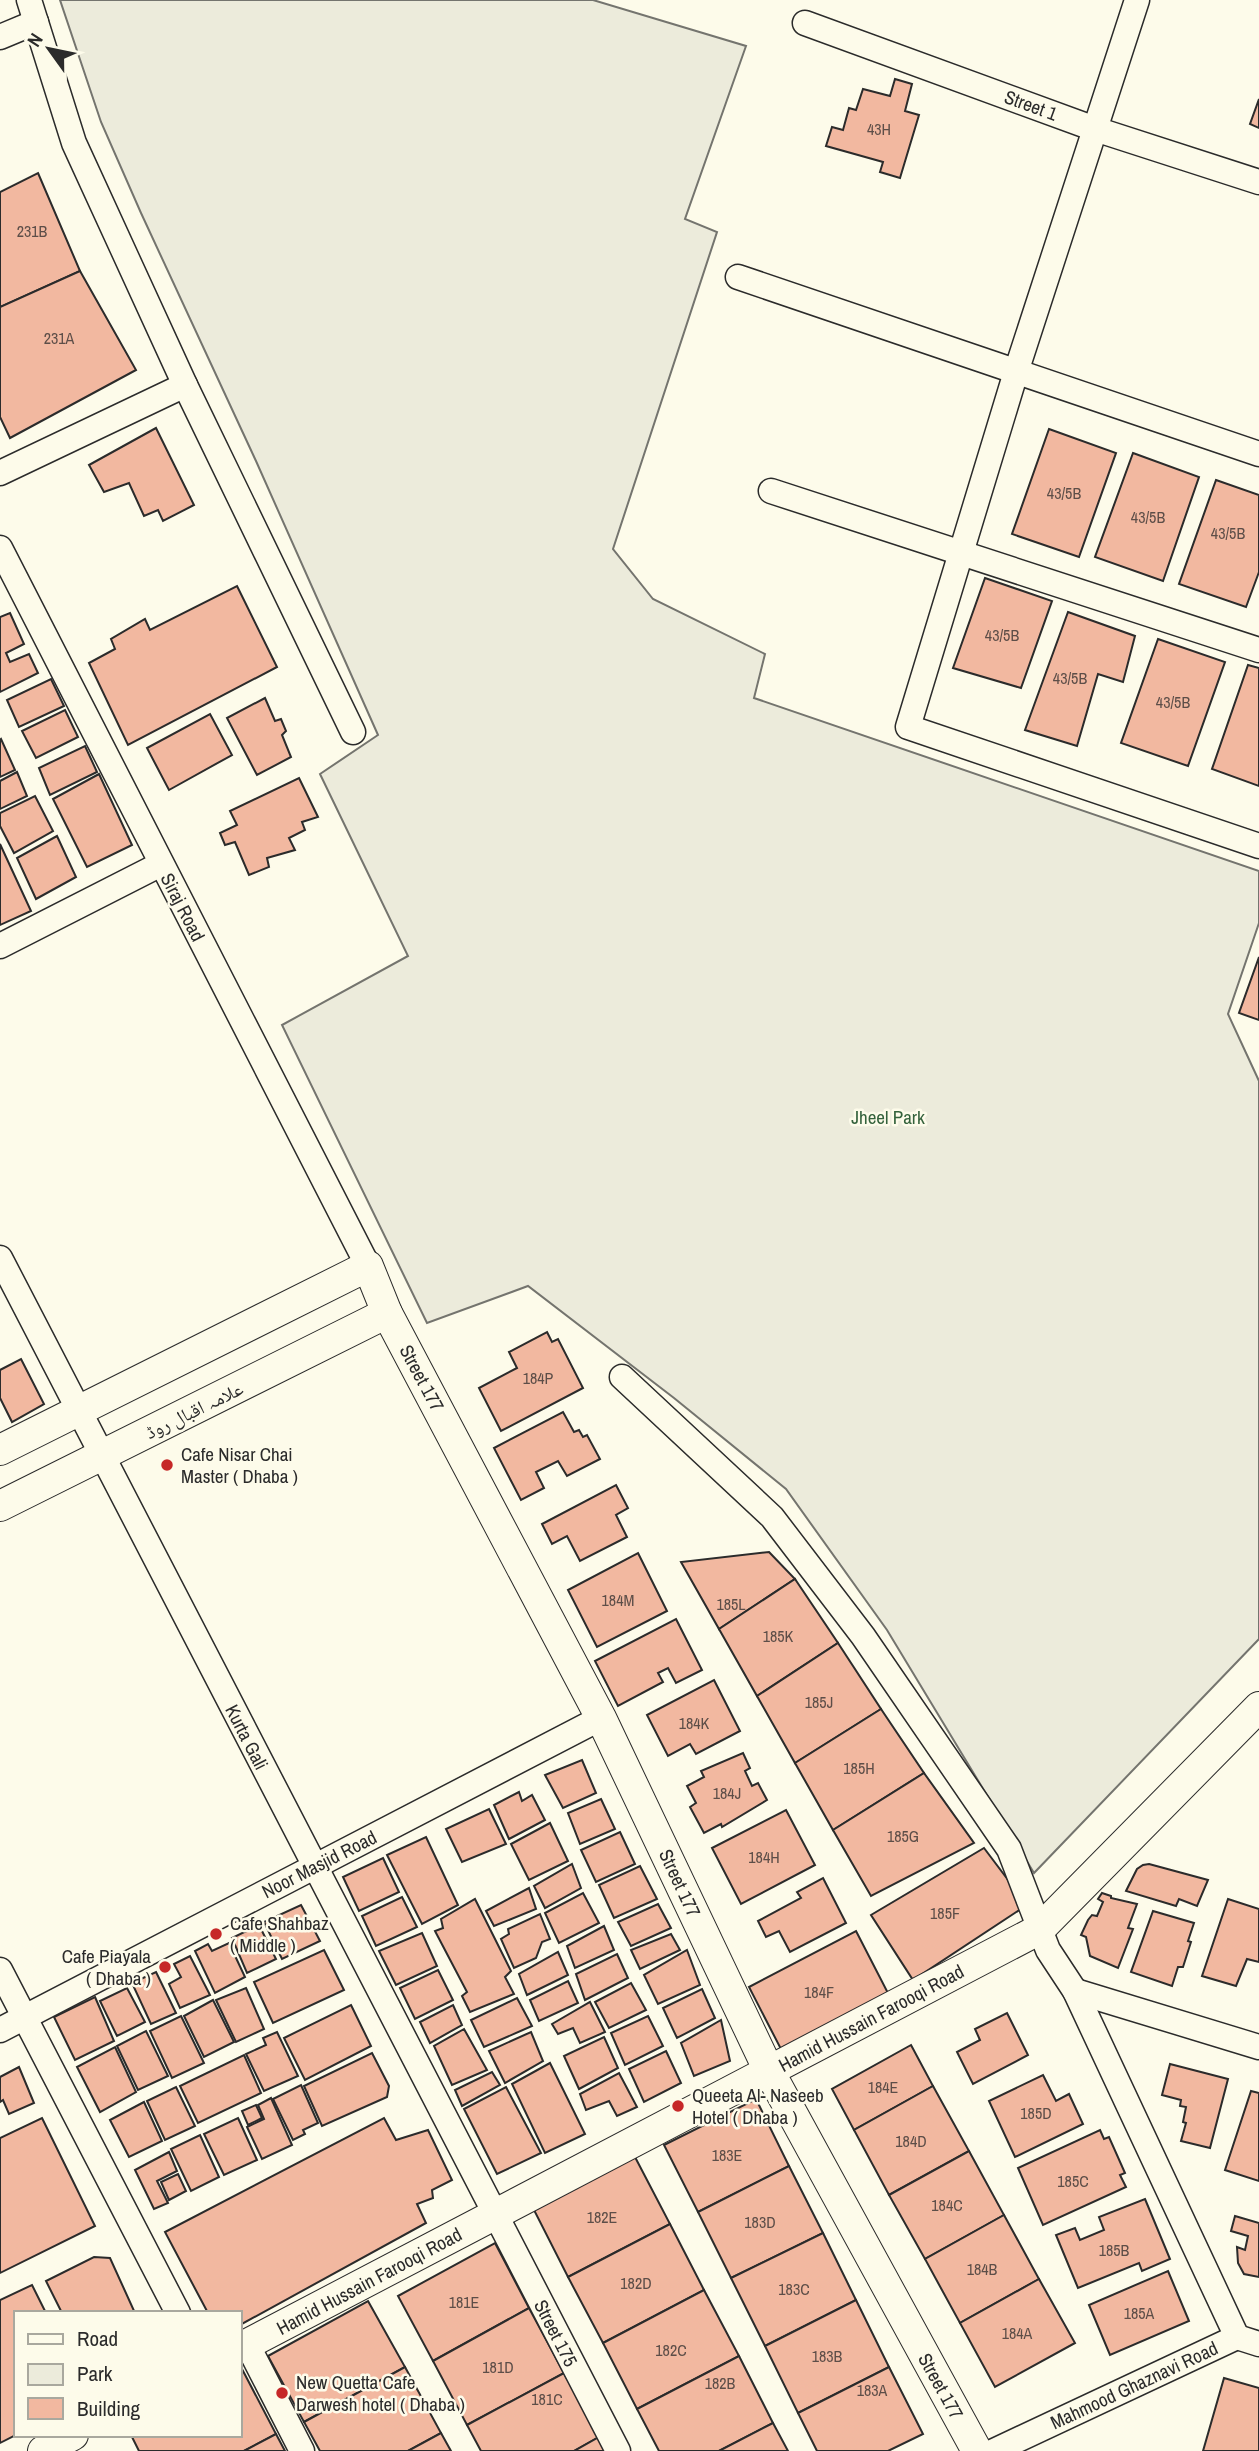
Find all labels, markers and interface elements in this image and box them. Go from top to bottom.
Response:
north arrow [14,14,84,84]
text: N [21,28,49,52]
street label: Street 1 [1001,83,1061,127]
house number: 43H [867,118,891,140]
house number: 231B [17,220,48,242]
house number: 231A [44,327,75,349]
house number: 43/5B [1047,482,1081,504]
house number: 43/5B [1131,506,1165,528]
house number: 43/5B [1211,522,1245,544]
house number: 43/5B [985,624,1019,646]
house number: 43/5B [1053,667,1087,689]
house number: 43/5B [1156,691,1190,713]
street label: Siraj Road [155,868,211,946]
park label: Jheel Park [851,1104,925,1130]
street label: Street 177 [394,1340,451,1416]
house number: 184P [523,1367,554,1389]
street label: علامہ اقبال روڈ [141,1375,248,1445]
place label: Cafe Nisar Chai Master ( Dhaba ) [181,1441,298,1489]
marker: Cafe Nisar Chai Master ( Dhaba ) [159,1457,175,1473]
house number: 184M [602,1589,634,1611]
house number: 185L [716,1593,746,1615]
house number: 185K [763,1625,794,1647]
house number: 185J [805,1691,833,1713]
street label: Kurta Gali [219,1700,275,1774]
house number: 184K [679,1712,710,1734]
house number: 185H [843,1757,875,1779]
house number: 184J [713,1782,741,1804]
street label: Noor Masjid Road [257,1824,381,1904]
house number: 185G [887,1825,919,1847]
street label: Street 177 [653,1845,707,1921]
house number: 184H [748,1846,780,1868]
house number: 185F [930,1902,960,1924]
place label: Cafe Shahbaz ( Middle ) [230,1910,329,1958]
marker: Cafe Shahbaz ( Middle ) [208,1926,224,1942]
place label: Cafe Piayala ( Dhaba ) [62,1943,151,1991]
street label: Hamid Hussain Farooqi Road [774,1958,968,2078]
marker: Cafe Piayala ( Dhaba ) [157,1959,173,1975]
house number: 184F [804,1981,834,2003]
house number: 184E [868,2076,898,2098]
place label: Queeta Al- Naseeb Hotel ( Dhaba ) [692,2082,824,2130]
marker: Queeta Al- Naseeb Hotel ( Dhaba ) [670,2098,686,2114]
house number: 185D [1020,2102,1052,2124]
house number: 184D [895,2130,927,2152]
house number: 183E [712,2144,742,2166]
house number: 185C [1057,2170,1089,2192]
house number: 184C [931,2194,963,2216]
house number: 182E [587,2206,617,2228]
house number: 183D [744,2211,776,2233]
street label: Hamid Hussain Farooqi Road [272,2221,466,2341]
house number: 185B [1099,2239,1130,2261]
house number: 184B [967,2258,998,2280]
house number: 182D [620,2272,652,2294]
house number: 183C [778,2278,810,2300]
house number: 181E [449,2291,479,2313]
street label: Street 175 [528,2295,584,2371]
house number: 185A [1124,2302,1155,2324]
legend [14,2311,242,2437]
house number: 184A [1002,2322,1033,2344]
text: Road [77,2324,118,2353]
street label: Mahmood Ghaznavi Road [1046,2335,1222,2435]
house number: 182C [655,2339,687,2361]
house number: 183B [812,2345,843,2367]
street label: Street 177 [912,2348,970,2424]
house number: 181D [482,2356,514,2378]
text: Park [77,2359,113,2388]
place label: New Quetta Cafe Darwesh hotel ( Dhaba ) [296,2369,465,2417]
house number: 182B [705,2372,736,2394]
house number: 183A [857,2379,888,2401]
marker: New Quetta Cafe Darwesh hotel ( Dhaba ) [274,2385,290,2401]
house number: 181C [531,2388,563,2410]
text: Building [77,2394,141,2423]

